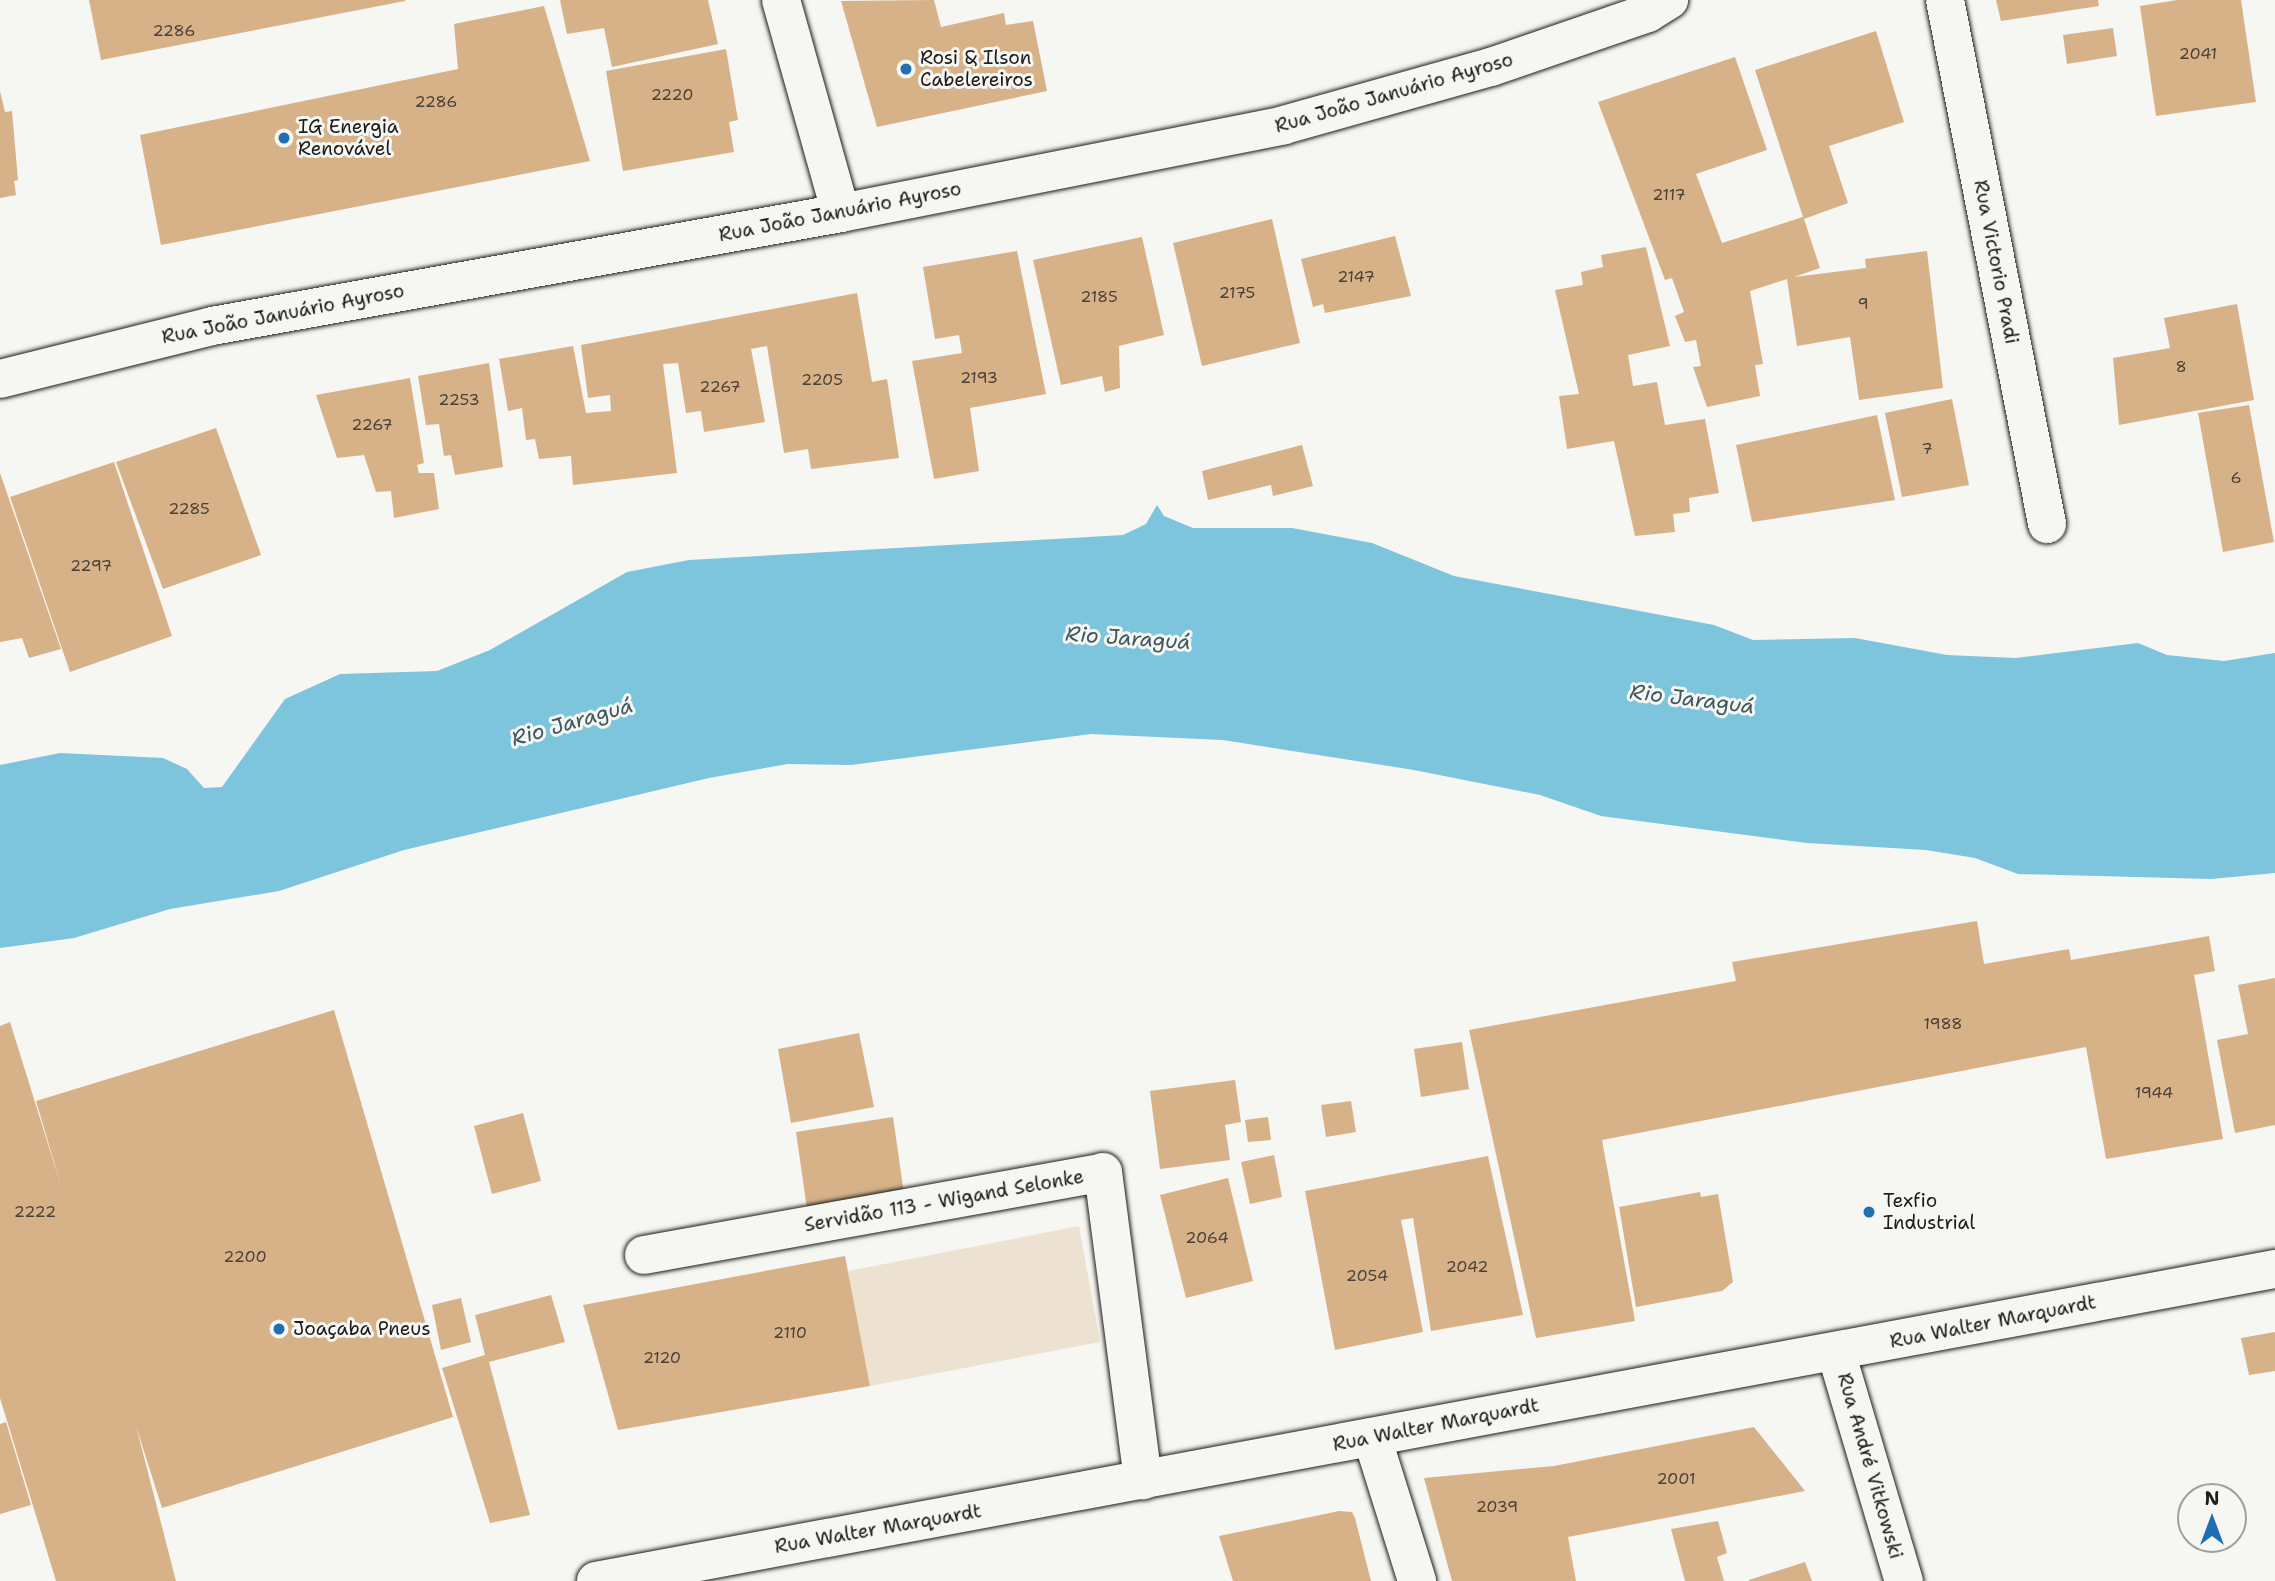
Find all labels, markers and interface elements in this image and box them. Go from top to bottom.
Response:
house number: 2286 [152,21,196,41]
house number: 2041 [2179,44,2217,64]
place label: Rosi & Ilson Cabelereiros [920,47,1033,91]
street label: Rua João Januário Ayroso [1272,48,1516,138]
marker: Rosi & Ilson Cabelereiros [898,61,914,77]
house number: 2220 [651,85,693,105]
house number: 2286 [414,92,458,112]
place label: IG Energia Renovável [298,116,399,160]
marker: IG Energia Renovável [276,130,292,146]
street label: Rua João Januário Ayroso [717,177,963,247]
street label: Rua Victorio Pradi [1969,178,2023,346]
house number: 2117 [1652,185,1686,205]
house number: 2147 [1337,267,1375,287]
street label: Rua João Januário Ayroso [160,279,406,349]
house number: 2175 [1219,283,1255,303]
house number: 2185 [1080,287,1118,307]
house number: 9 [1857,294,1869,314]
house number: 8 [2175,357,2187,377]
house number: 2193 [960,368,998,388]
house number: 2205 [801,370,843,390]
house number: 2267 [699,377,741,397]
house number: 2253 [438,390,480,410]
house number: 2267 [351,415,393,435]
house number: 7 [1921,439,1933,459]
house number: 6 [2230,468,2242,488]
house number: 2285 [168,499,210,519]
house number: 2297 [70,556,112,576]
water label: Rio Jaraguá [1065,621,1191,655]
water label: Rio Jaraguá [1628,679,1756,719]
water label: Rio Jaraguá [508,693,636,751]
house number: 1988 [1923,1014,1963,1034]
house number: 1944 [2135,1083,2173,1103]
street label: Servidão 113 - Wigand Selonke [802,1165,1086,1237]
place label: Texfio Industrial [1883,1190,1975,1234]
house number: 2222 [14,1202,56,1222]
marker: Texfio Industrial [1861,1204,1877,1220]
house number: 2064 [1185,1228,1229,1248]
house number: 2200 [223,1247,267,1267]
house number: 2042 [1446,1257,1488,1277]
house number: 2054 [1346,1266,1388,1286]
street label: Rua Walter Marquardt [1888,1291,2098,1353]
place label: Joaçaba Pneus [293,1318,431,1340]
marker: Joaçaba Pneus [271,1321,287,1337]
house number: 2110 [773,1323,807,1343]
house number: 2120 [643,1348,681,1368]
street label: Rua André Vitkowski [1833,1370,1907,1562]
street label: Rua Walter Marquardt [1331,1394,1541,1456]
house number: 2001 [1656,1469,1696,1489]
north arrow [2177,1483,2247,1553]
text: N [2204,1486,2220,1511]
house number: 2039 [1476,1497,1518,1517]
street label: Rua Walter Marquardt [773,1500,983,1558]

